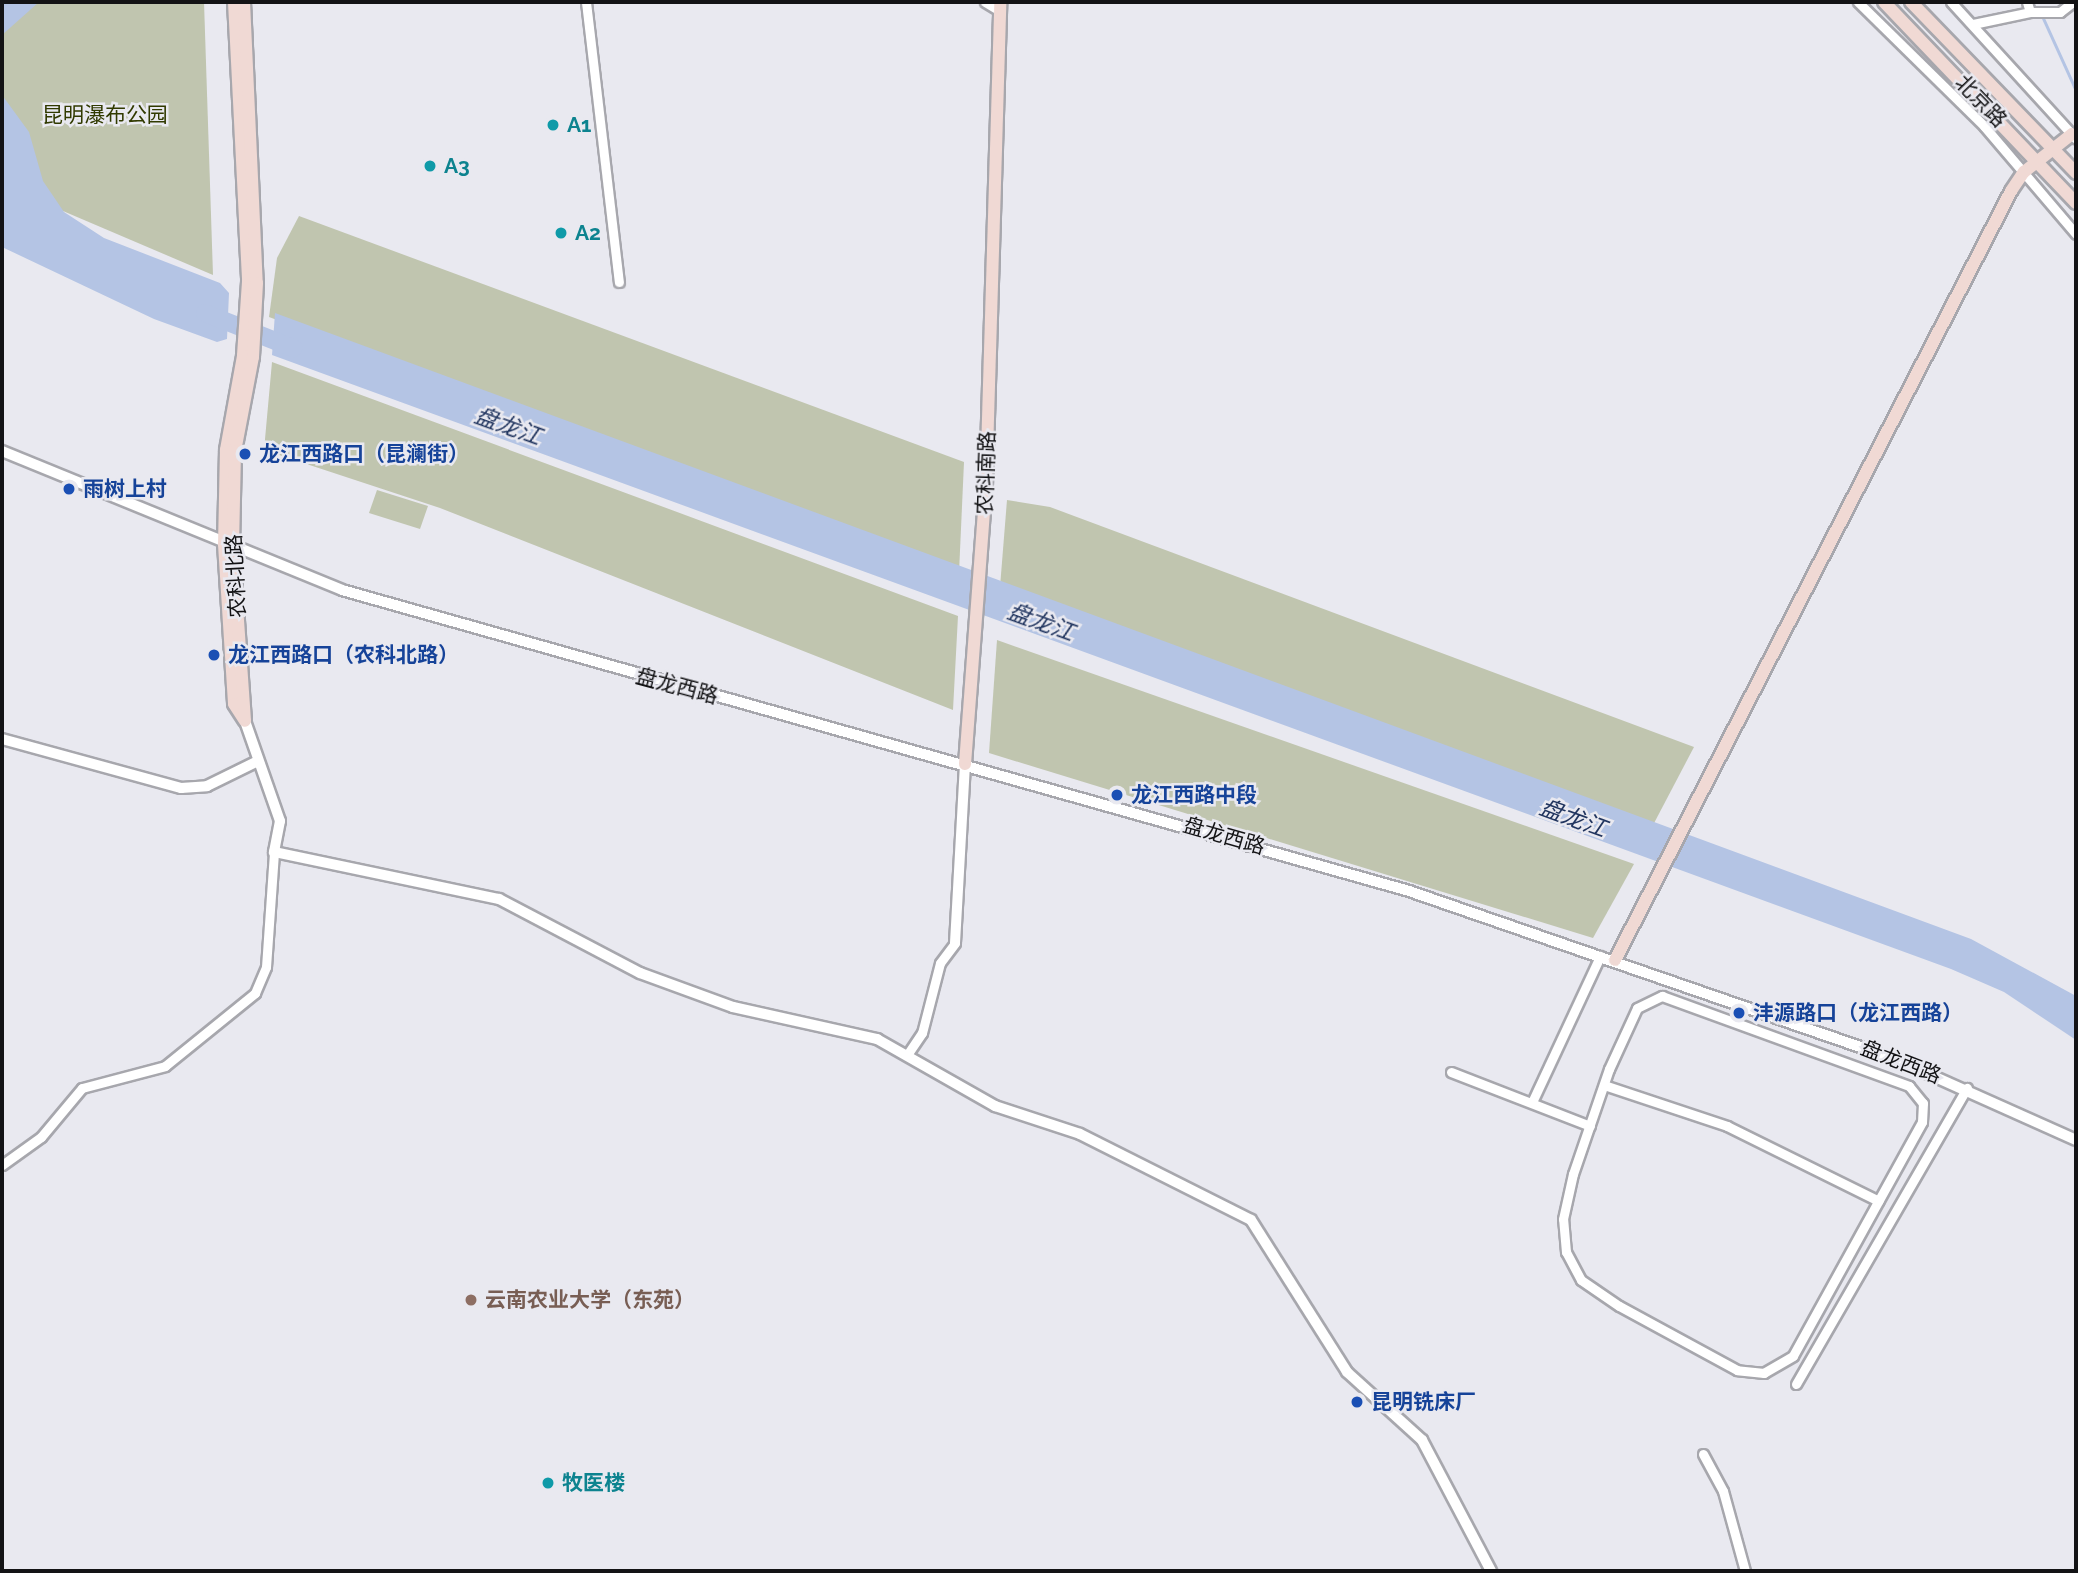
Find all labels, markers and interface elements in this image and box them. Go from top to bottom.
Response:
street label: 北京路 [1950,70,2012,132]
park label: 昆明瀑布公园 [42,102,168,128]
place label: A1 [567,112,591,138]
marker: A1 [545,117,561,133]
place label: A3 [444,153,470,179]
marker: A3 [422,158,438,174]
place label: A2 [575,220,601,246]
marker: A2 [553,225,569,241]
water label: 盘龙江 [471,401,545,451]
street label: 农科南路 [972,431,1000,515]
place label: 龙江西路口（昆澜街） [259,441,469,467]
marker: 龙江西路口（昆澜街） [237,446,253,462]
place label: 雨树上村 [83,476,167,502]
marker: 雨树上村 [61,481,77,497]
street label: 农科北路 [221,533,251,619]
water label: 盘龙江 [1004,597,1078,647]
place label: 龙江西路口（农科北路） [228,642,459,668]
marker: 龙江西路口（农科北路） [206,647,222,663]
street label: 盘龙西路 [633,663,721,709]
place label: 龙江西路中段 [1131,782,1257,808]
marker: 龙江西路中段 [1109,787,1125,803]
water label: 盘龙江 [1536,793,1610,843]
street label: 盘龙西路 [1180,812,1268,860]
place label: 沣源路口（龙江西路） [1753,1000,1963,1026]
marker: 沣源路口（龙江西路） [1731,1005,1747,1021]
street label: 盘龙西路 [1857,1035,1945,1089]
place label: 云南农业大学（东苑） [485,1287,695,1313]
marker: 云南农业大学（东苑） [463,1292,479,1308]
place label: 昆明铣床厂 [1371,1389,1476,1415]
marker: 昆明铣床厂 [1349,1394,1365,1410]
place label: 牧医楼 [562,1470,625,1496]
marker: 牧医楼 [540,1475,556,1491]

